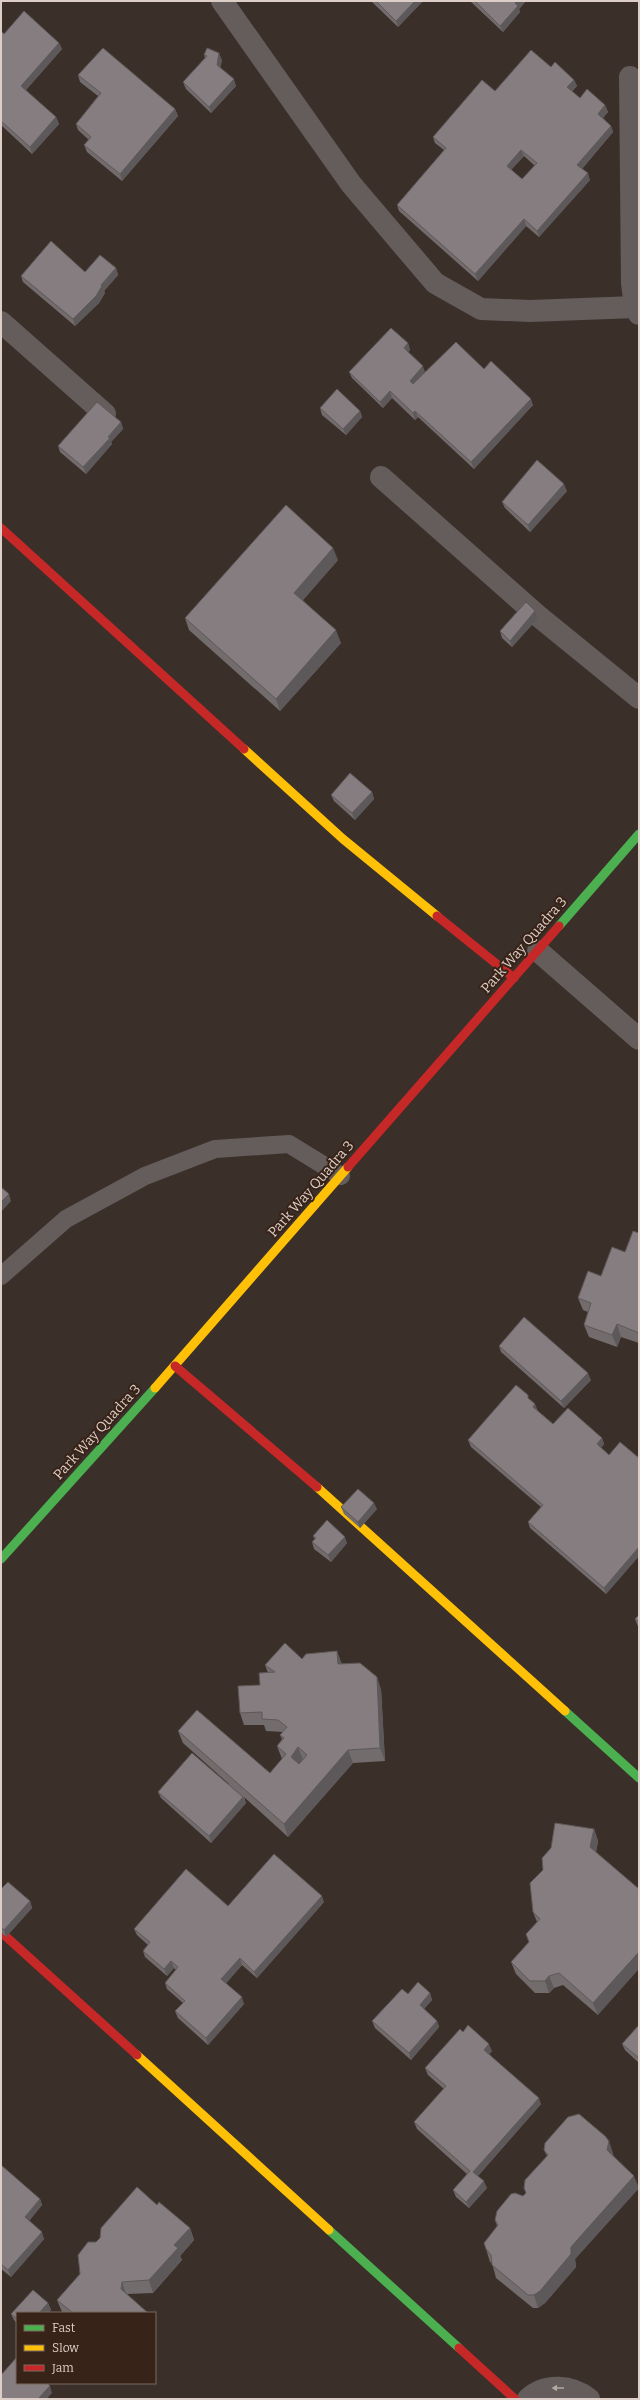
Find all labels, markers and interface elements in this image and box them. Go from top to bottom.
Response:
street label: Park Way Quadra 3 [478,893,570,997]
street label: Park Way Quadra 3 [265,1137,357,1241]
street label: Park Way Quadra 3 [50,1381,144,1483]
legend [16,2312,156,2384]
text: Fast [52,2321,76,2335]
text: Slow [52,2341,79,2355]
text: Jam [51,2361,74,2375]
one-way arrow [551,2385,564,2391]

